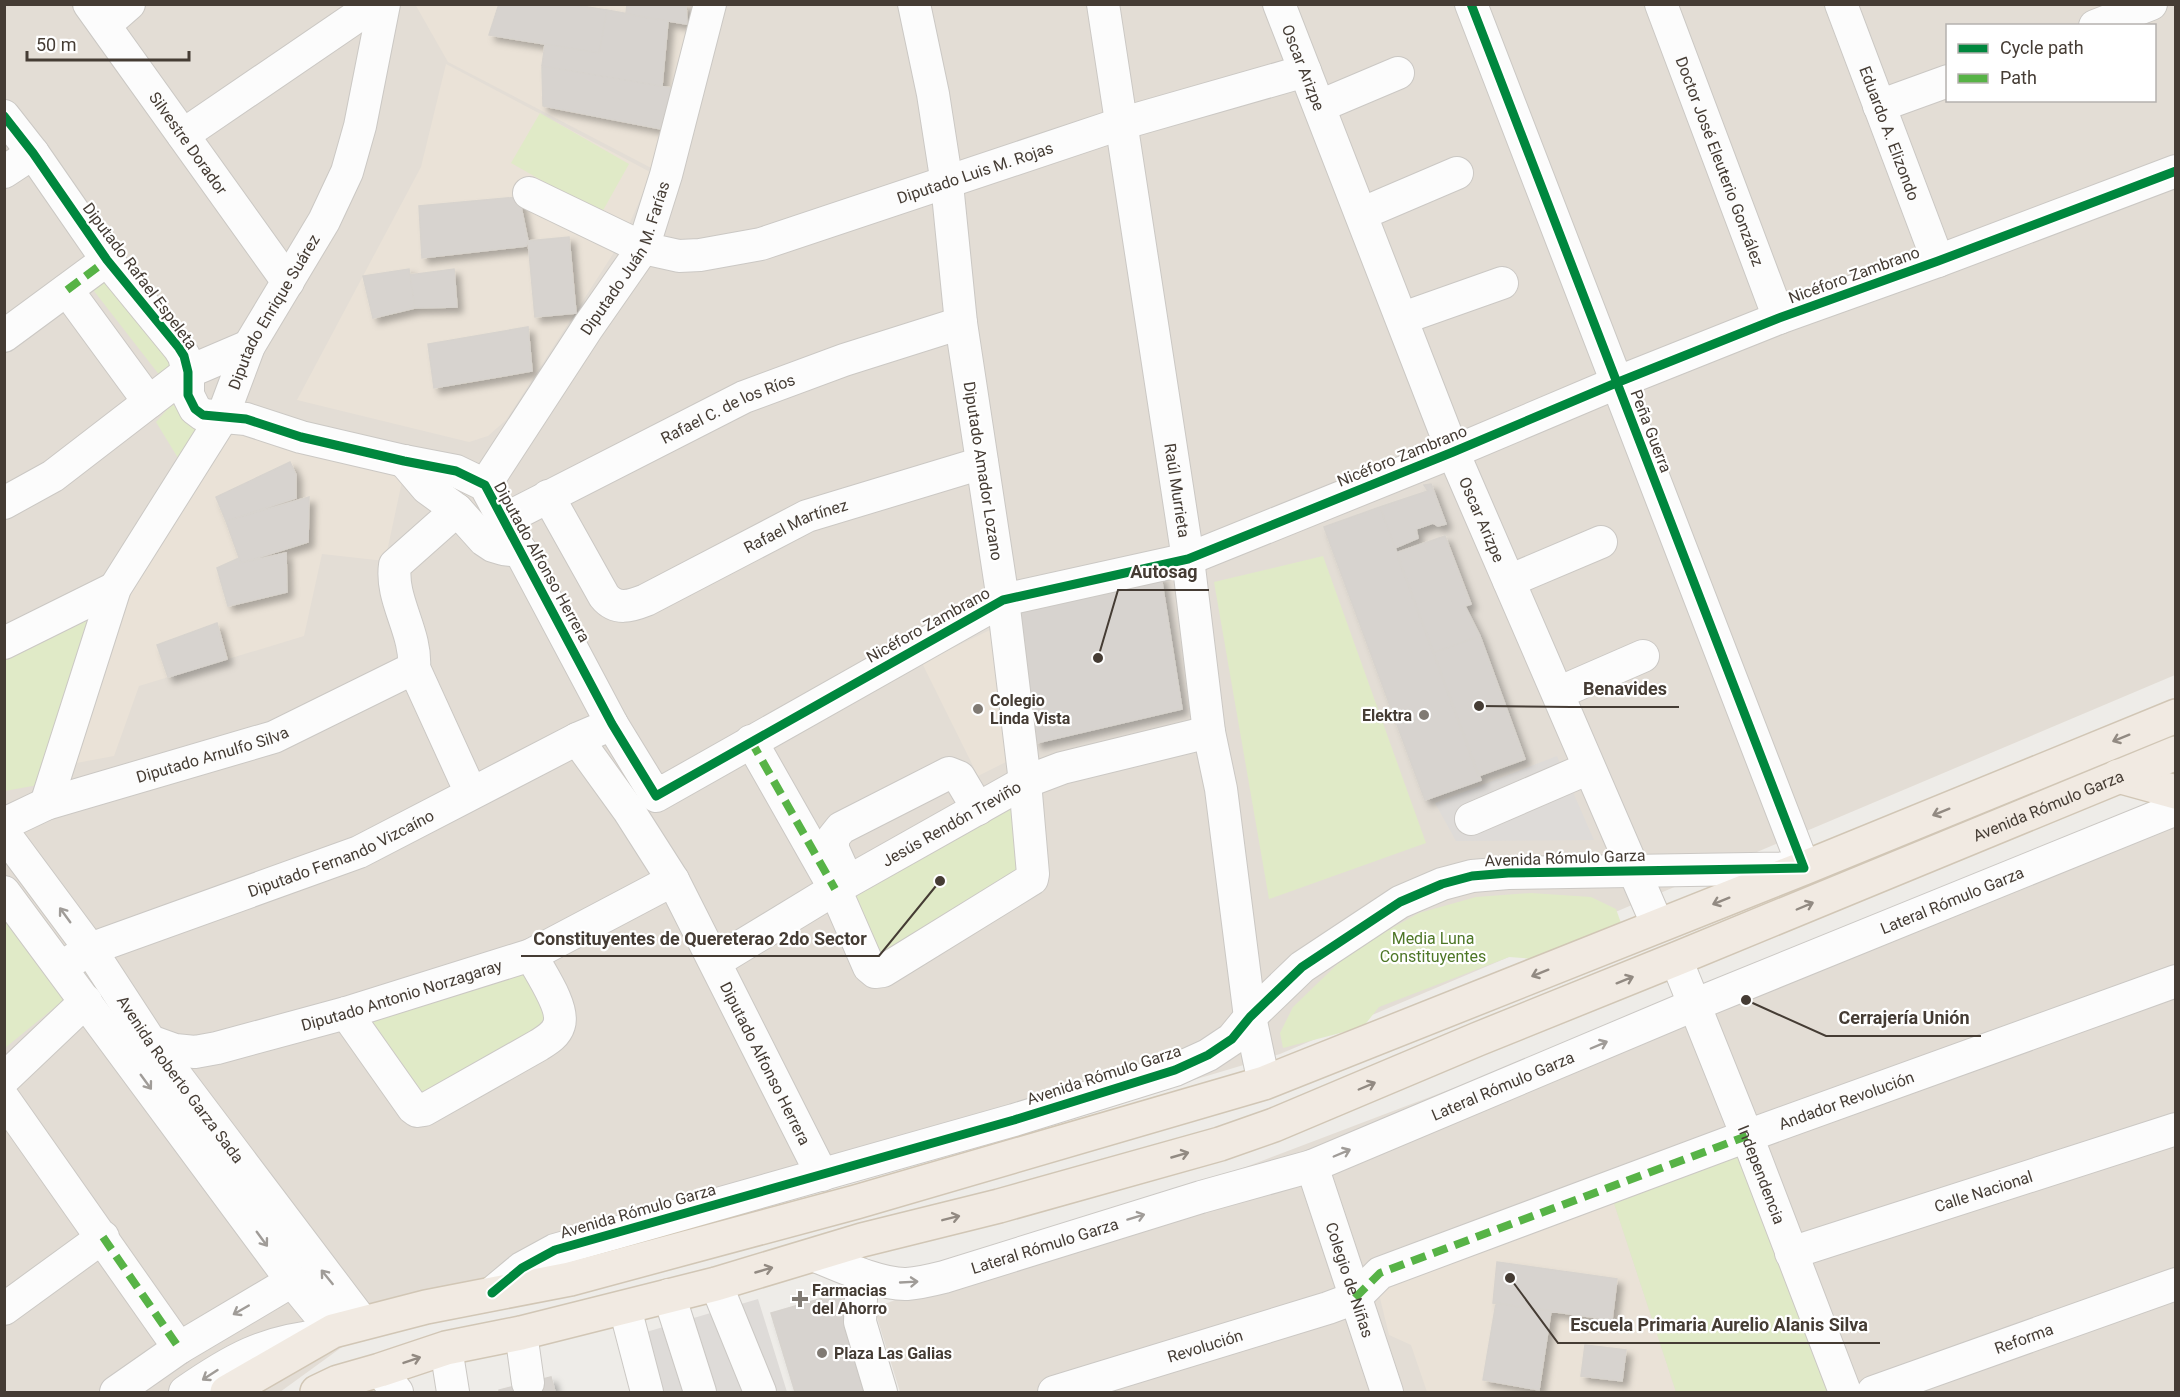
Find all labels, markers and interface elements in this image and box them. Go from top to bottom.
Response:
street label: Oscar Arizpe [1278,22,1329,113]
scale bar [27,24,189,62]
legend [1946,24,2156,102]
text: 50 m [36,34,76,55]
text: Cycle path [2000,37,2084,58]
street label: Doctor José Eleuterio González [1672,54,1768,269]
street label: Eduardo A. Elizondo [1856,63,1924,203]
text: Path [2000,67,2037,88]
street label: Silvestre Dorador [145,88,232,199]
street label: Diputado Luis M. Rojas [894,138,1055,207]
street label: Diputado Juán M. Farías [576,179,673,338]
street label: Diputado Rafael Espeleta [79,199,201,353]
street label: Diputado Enrique Suárez [224,231,323,392]
street label: Nicéforo Zambrano [1786,242,1922,308]
street label: Rafael C. de los Ríos [658,370,798,447]
street label: Diputado Amador Lozano [959,380,1007,562]
street label: Peña Guerra [1626,387,1676,475]
street label: Nicéforo Zambrano [1334,421,1470,491]
street label: Raúl Murrieta [1161,442,1194,539]
street label: Oscar Arizpe [1455,474,1509,565]
street label: Diputado Alfonso Herrera [490,479,594,645]
street label: Rafael Martínez [740,495,850,557]
callout: Autosag [1118,554,1209,590]
text: Autosag [1130,561,1198,582]
street label: Nicéforo Zambrano [863,583,993,667]
callout: Benavides [1571,671,1679,707]
text: Benavides [1583,678,1667,699]
place label: Colegio Linda Vista [990,691,1071,728]
marker: Colegio Linda Vista [971,702,985,716]
place label: Elektra [1362,706,1412,725]
marker: Elektra [1417,708,1431,722]
street label: Diputado Arnulfo Silva [134,722,291,786]
one-way arrow [2113,733,2131,744]
street label: Avenida Rómulo Garza [1970,766,2126,845]
street label: Jesús Rendón Treviño [878,777,1024,870]
street label: Diputado Fernando Vizcaíno [245,805,437,901]
one-way arrow [1932,807,1951,818]
street label: Avenida Rómulo Garza [1484,846,1646,870]
street label: Lateral Rómulo Garza [1877,862,2026,938]
one-way arrow [1713,896,1731,907]
one-way arrow [1795,900,1814,911]
one-way arrow [59,907,71,923]
callout: Constituyentes de Quereterao 2do Sector [521,920,879,956]
text: Constituyentes de Quereterao 2do Sector [533,928,867,949]
park label: Media Luna Constituyentes [1380,929,1486,966]
street label: Diputado Antonio Norzagaray [299,955,505,1034]
one-way arrow [1531,968,1550,979]
one-way arrow [1615,974,1633,985]
street label: Diputado Alfonso Herrera [716,979,815,1148]
street label: Avenida Roberto Garza Sada [113,992,248,1166]
callout: Cerrajería Unión [1826,1000,1981,1036]
text: Cerrajería Unión [1838,1007,1970,1028]
one-way arrow [1590,1039,1608,1050]
street label: Avenida Rómulo Garza [1024,1041,1184,1109]
street label: Lateral Rómulo Garza [1428,1047,1577,1124]
street label: Andador Revolución [1776,1067,1917,1133]
one-way arrow [140,1074,152,1090]
one-way arrow [1357,1080,1375,1091]
street label: Independencia [1734,1122,1789,1227]
one-way arrow [1333,1147,1351,1158]
one-way arrow [1170,1149,1189,1160]
street label: Calle Nacional [1932,1166,2035,1216]
street label: Avenida Rómulo Garza [558,1180,718,1242]
one-way arrow [1126,1211,1145,1222]
one-way arrow [942,1212,961,1223]
street label: Lateral Rómulo Garza [969,1214,1121,1278]
street label: Colegio de Niñas [1322,1220,1378,1340]
one-way arrow [255,1231,268,1247]
one-way arrow [754,1264,773,1275]
one-way arrow [320,1269,333,1285]
one-way arrow [899,1277,918,1288]
place label: Farmacias del Ahorro [812,1281,887,1318]
marker: Farmacias del Ahorro [793,1292,807,1306]
one-way arrow [233,1304,250,1316]
callout: Escuela Primaria Aurelio Alanis Silva [1558,1307,1880,1343]
text: Escuela Primaria Aurelio Alanis Silva [1570,1314,1868,1335]
street label: Reforma [1992,1319,2056,1358]
street label: Revolución [1165,1325,1245,1366]
place label: Plaza Las Galias [834,1344,952,1363]
marker: Plaza Las Galias [815,1346,829,1360]
one-way arrow [402,1353,421,1364]
one-way arrow [202,1369,219,1382]

